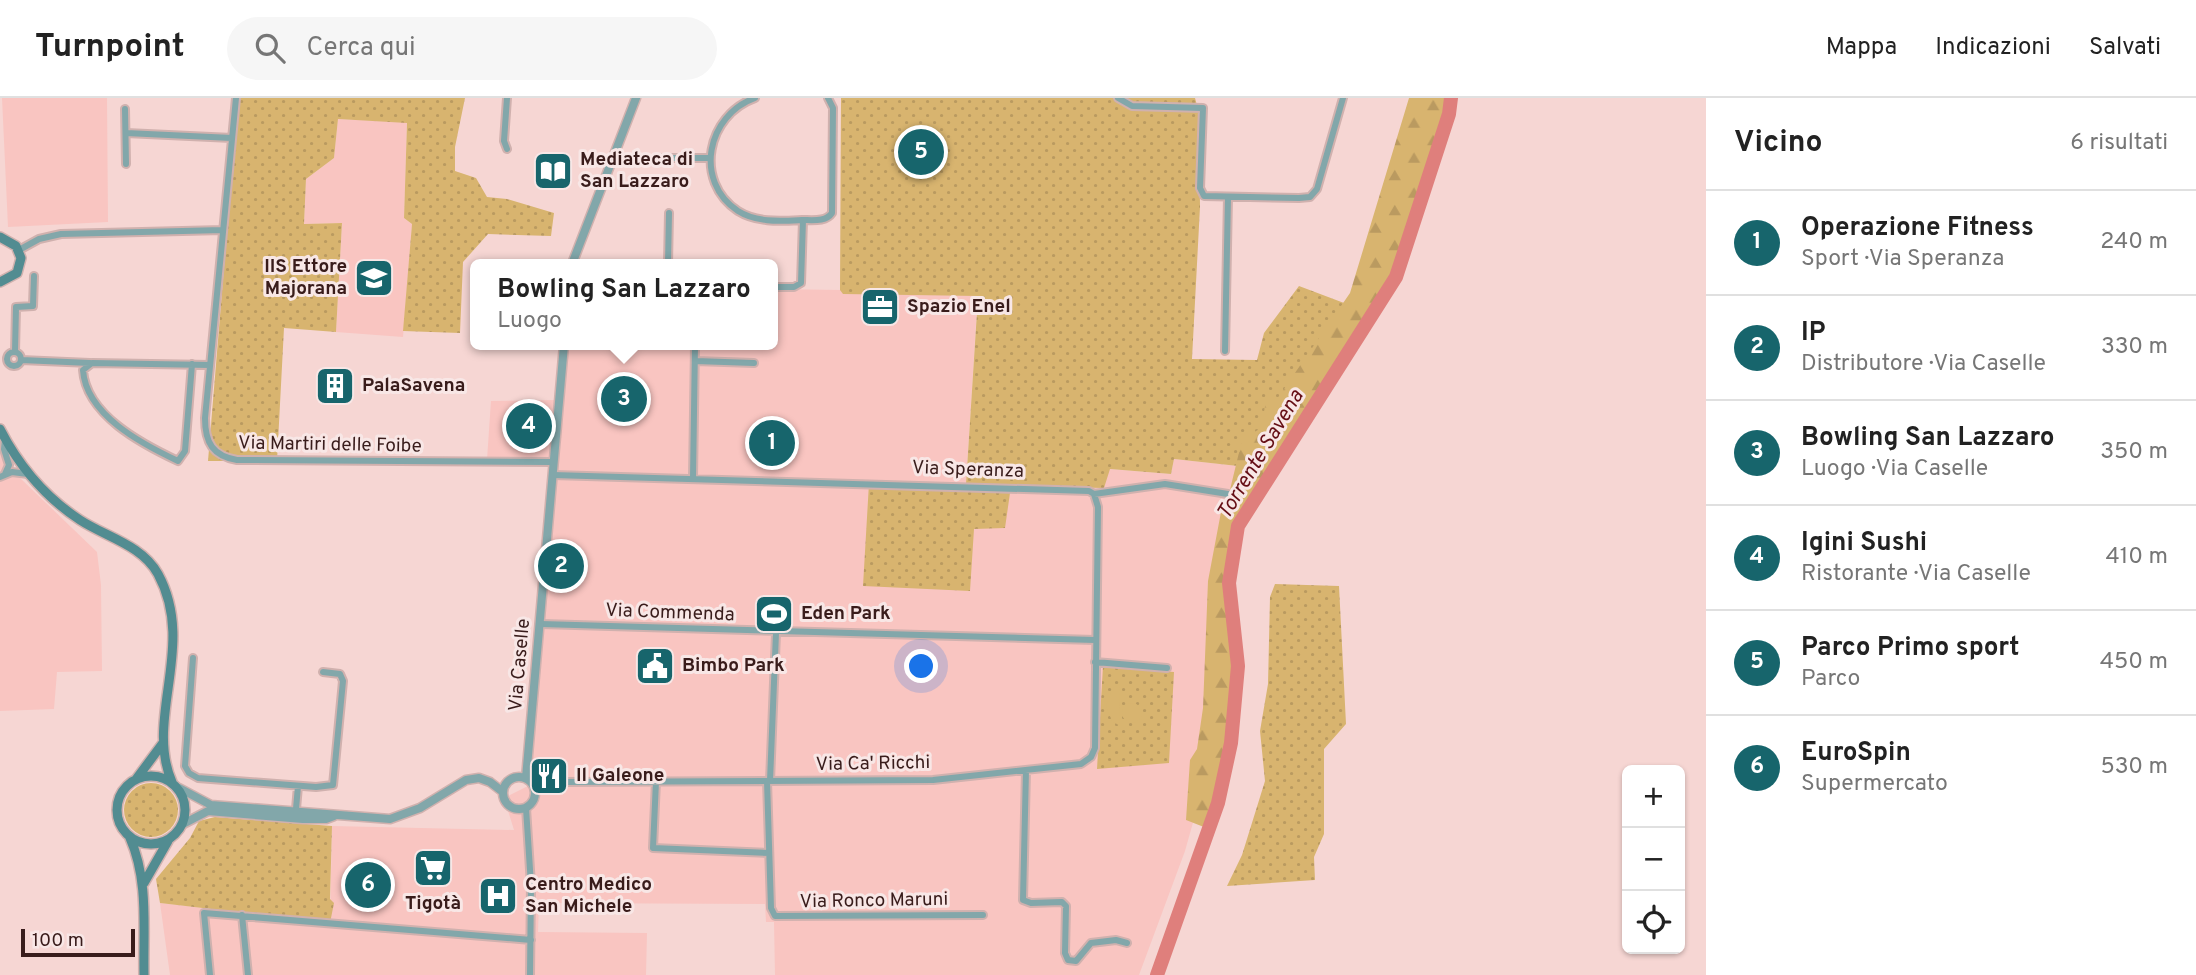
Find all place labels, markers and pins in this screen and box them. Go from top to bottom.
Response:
pin: 5 [898,126,944,178]
place label: Mediateca di San Lazzaro [580,148,693,194]
library icon: Mediateca di San Lazzaro [532,150,574,192]
place label: IIS Ettore Majorana [264,255,347,301]
school or university icon: IIS Ettore Majorana [353,257,395,299]
office icon: Spazio Enel [859,286,901,328]
place label: Spazio Enel [907,295,1011,319]
building icon: PalaSavena [314,365,356,407]
pin: 3 [601,373,647,425]
place label: PalaSavena [362,374,465,398]
pin: 4 [506,400,552,452]
pin: 1 [749,417,795,469]
pin: 2 [538,540,584,592]
sports icon: Eden Park [753,593,795,635]
place label: Eden Park [801,602,891,626]
public building icon: Bimbo Park [634,645,676,687]
place label: Bimbo Park [682,654,785,678]
restaurant icon: Il Galeone [528,755,570,797]
place label: Il Galeone [576,764,664,788]
supermarket icon: Tigotà [412,847,454,889]
pin: 6 [345,859,391,911]
place label: Centro Medico San Michele [525,873,652,919]
hospital icon: Centro Medico San Michele [477,875,519,917]
place label: Tigotà [405,892,461,916]

